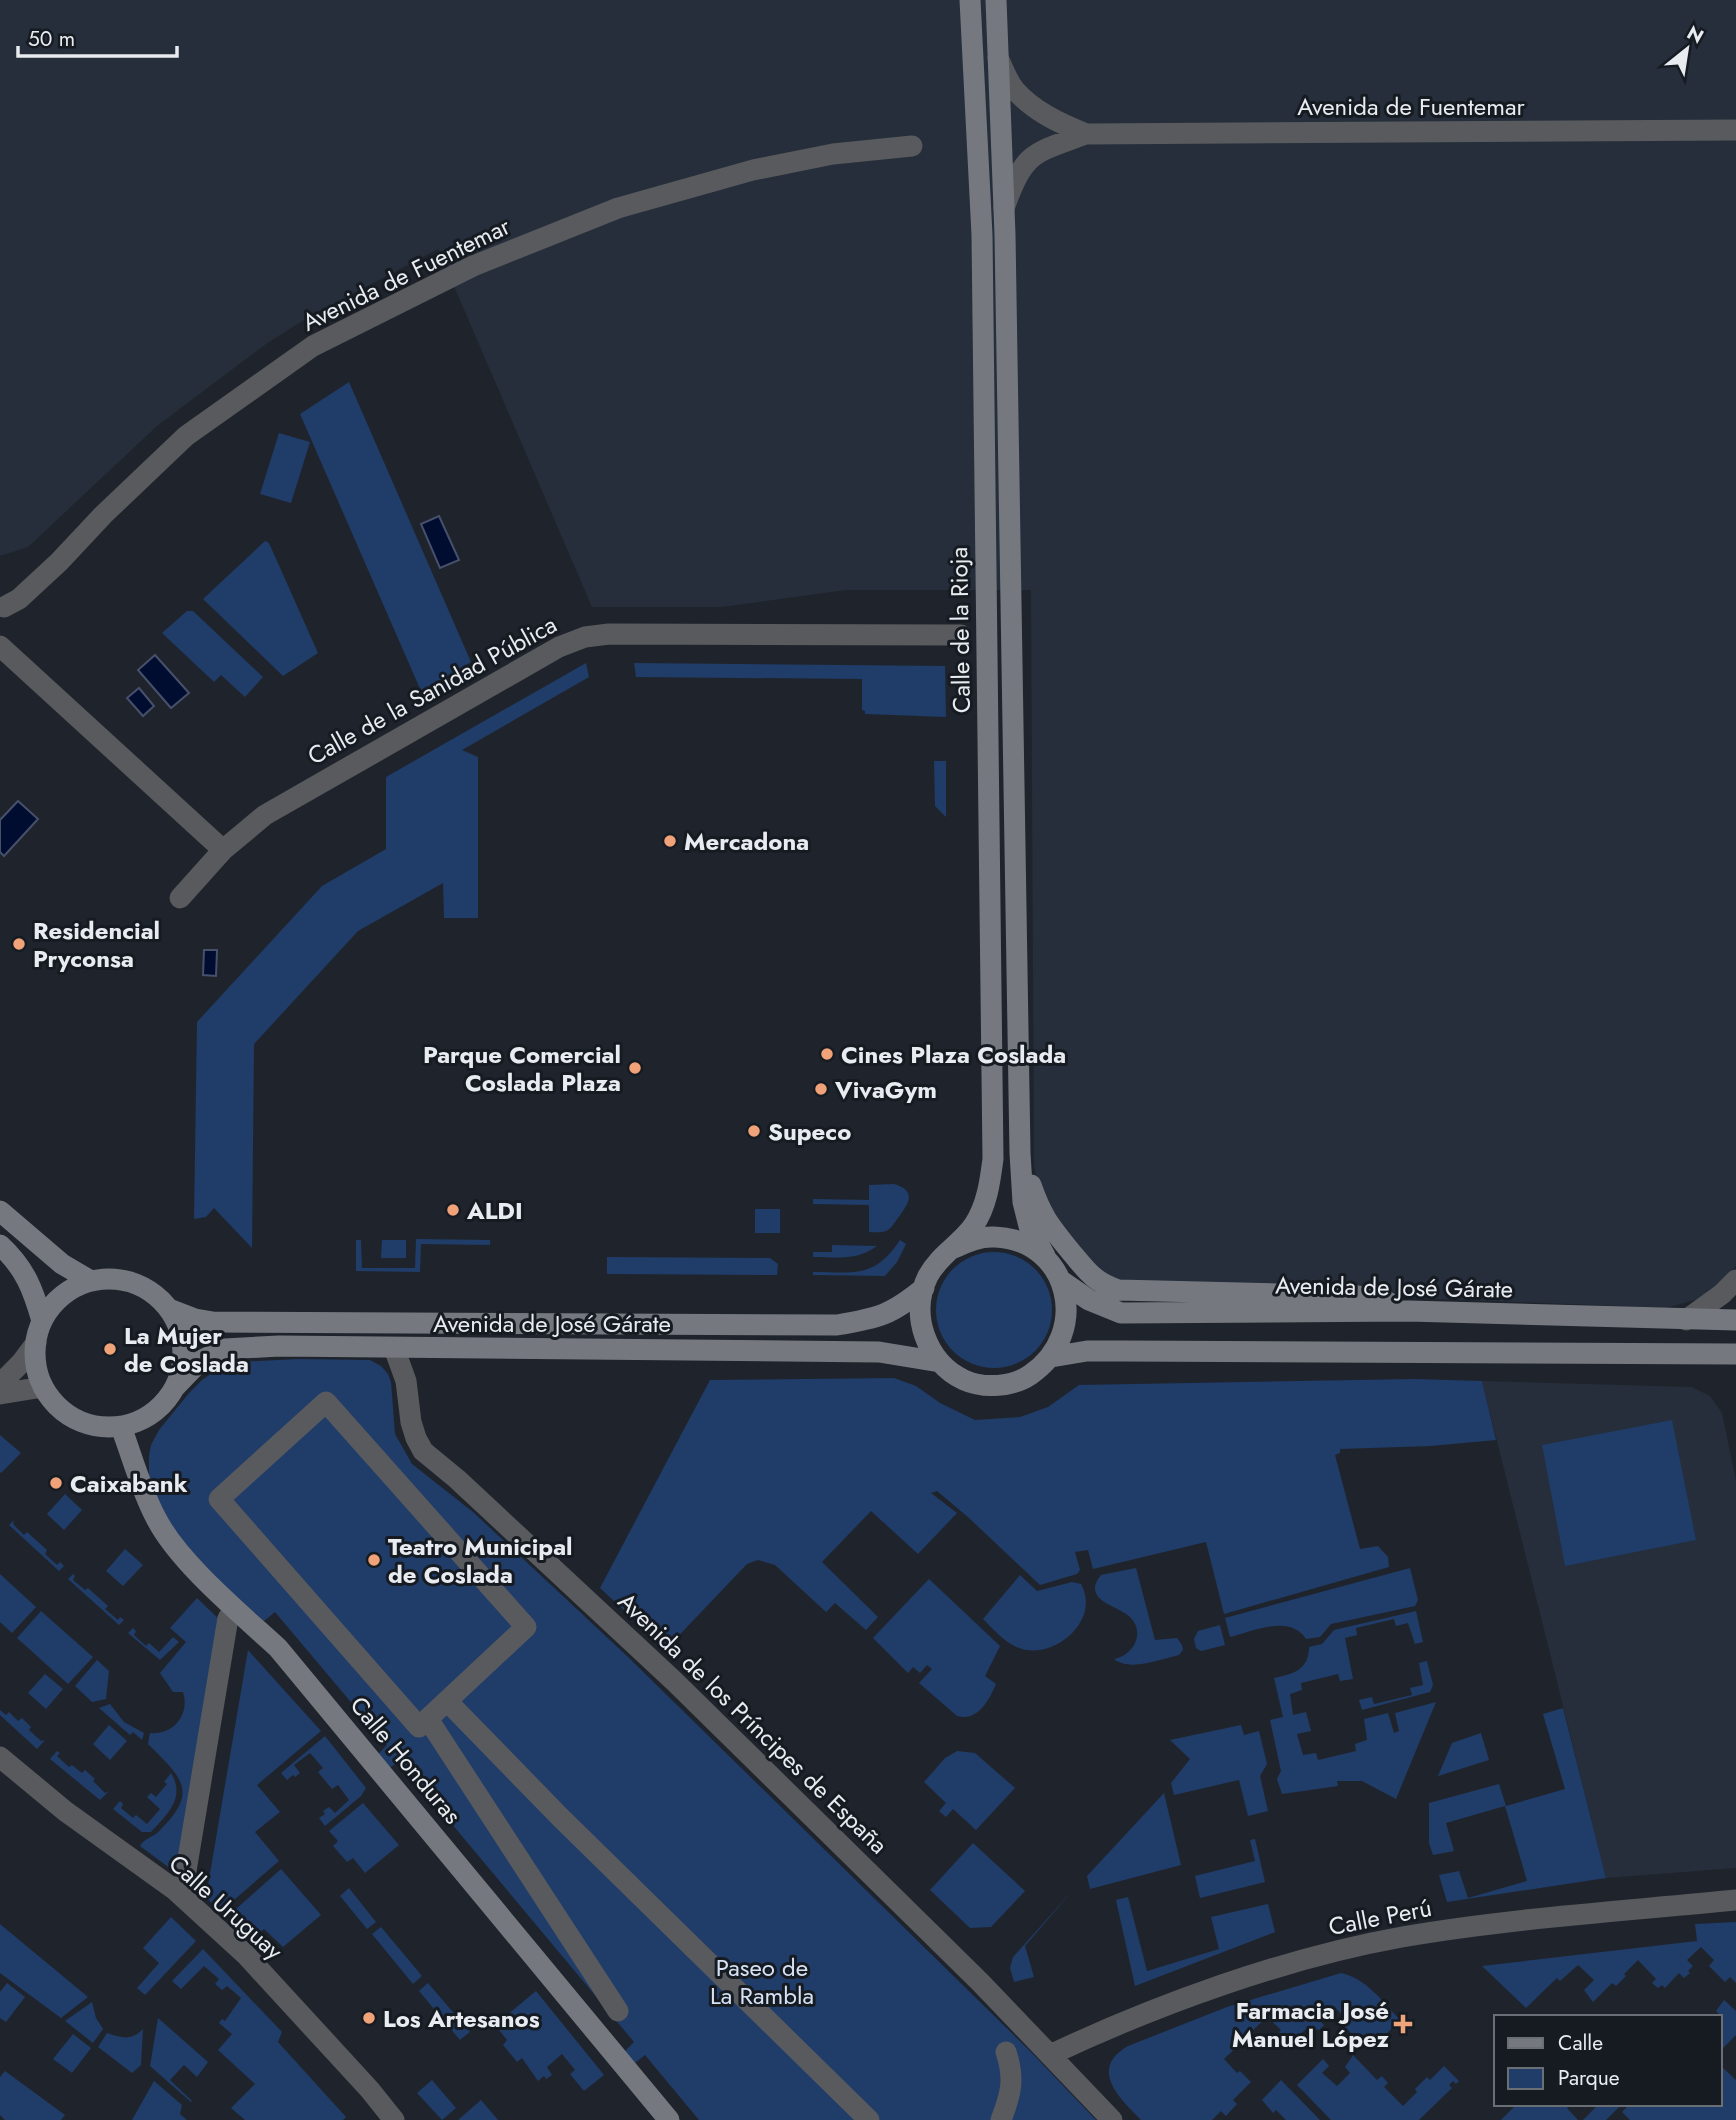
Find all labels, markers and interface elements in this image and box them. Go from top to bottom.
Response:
scale bar [18,14,177,58]
north arrow [1652,14,1722,84]
text: N [1682,19,1709,50]
text: 50 m [28,24,75,54]
street label: Avenida de Fuentemar [1297,89,1525,124]
street label: Avenida de Fuentemar [296,208,517,340]
street label: Calle de la Rioja [941,546,979,714]
street label: Calle de la Sanidad Pública [301,607,563,773]
place label: Mercadona [684,824,809,859]
marker: Mercadona [662,833,678,849]
place label: Residencial Pryconsa [33,913,160,976]
marker: Residencial Pryconsa [11,936,27,952]
place label: Parque Comercial Coslada Plaza [423,1037,621,1100]
place label: Cines Plaza Coslada [841,1037,1066,1072]
marker: Cines Plaza Coslada [819,1046,835,1062]
marker: Parque Comercial Coslada Plaza [627,1060,643,1076]
place label: VivaGym [834,1072,937,1107]
marker: VivaGym [813,1081,829,1097]
place label: Supeco [768,1114,851,1149]
marker: Supeco [746,1123,762,1139]
place label: ALDI [466,1193,523,1228]
marker: ALDI [445,1202,461,1218]
street label: Avenida de José Gárate [1275,1267,1513,1307]
street label: Avenida de José Gárate [433,1306,671,1341]
place label: La Mujer de Coslada [124,1318,249,1381]
marker: La Mujer de Coslada [102,1341,118,1357]
place label: Caixabank [70,1466,188,1501]
marker: Caixabank [48,1475,64,1491]
place label: Teatro Municipal de Coslada [388,1529,573,1592]
marker: Teatro Municipal de Coslada [366,1552,382,1568]
street label: Avenida de los Príncipes de España [610,1584,896,1862]
street label: Calle Honduras [342,1689,470,1831]
street label: Calle Uruguay [161,1846,291,1968]
street label: Calle Perú [1326,1890,1434,1944]
park label: Paseo de La Rambla [710,1950,814,2013]
place label: Farmacia José Manuel López [1232,1993,1389,2056]
place label: Los Artesanos [383,2001,540,2036]
marker: Los Artesanos [361,2010,377,2026]
legend [1494,2015,1722,2106]
marker: Farmacia José Manuel López [1395,2016,1411,2032]
text: Calle [1558,2028,1603,2058]
text: Parque [1558,2063,1620,2093]

